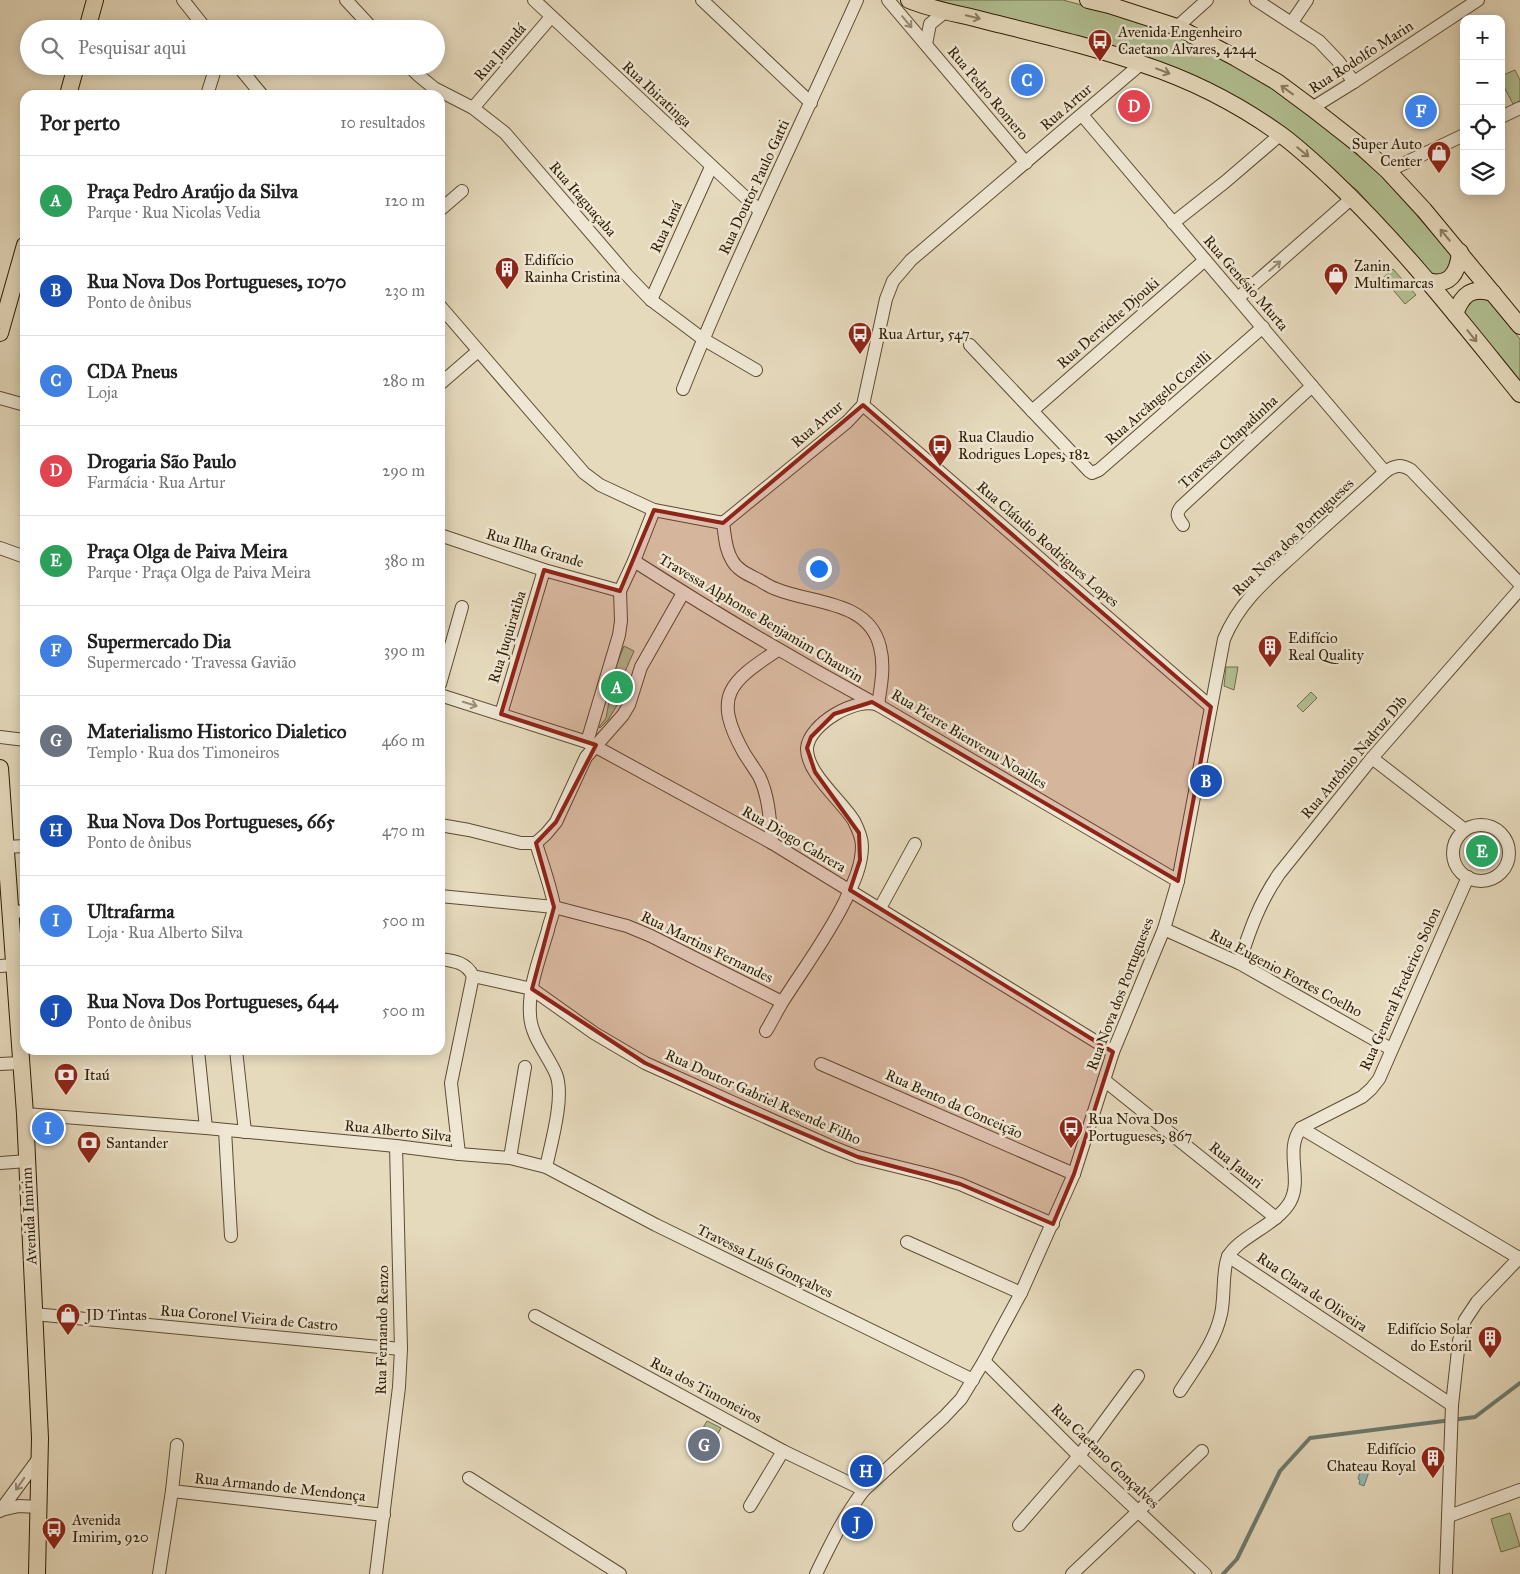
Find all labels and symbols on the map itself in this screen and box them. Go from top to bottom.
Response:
one-way arrow [965,13,981,23]
one-way arrow [901,15,912,28]
street label: Rua Rodolfo Marin [1305,17,1417,97]
street label: Rua Jaundá [470,19,531,85]
place label: Avenida Engenheiro Caetano Alvares, 4244 [1117,23,1256,58]
bus stop icon: Avenida Engenheiro Caetano Alvares, 4244 [1087,28,1113,62]
street label: Rua Pedro Romero [944,43,1033,144]
street label: Rua Ibiratinga [618,57,696,131]
pin: C [1011,61,1043,99]
one-way arrow [1155,67,1170,77]
street label: Rua Artur [1036,79,1096,134]
one-way arrow [1280,85,1294,95]
pin: D [1118,87,1150,125]
pin: F [1405,92,1437,130]
street label: Rua Doutor Paulo Gatti [715,117,793,257]
place label: Super Auto Center [1352,135,1422,170]
shop icon: Super Auto Center [1426,140,1452,174]
one-way arrow [1296,147,1309,158]
street label: Rua Itaguaçaba [546,158,621,241]
street label: Rua Ianá [646,198,686,256]
one-way arrow [1439,228,1450,241]
street label: Rua Genésio Murta [1200,232,1293,335]
place label: Edifício Rainha Cristina [524,251,621,286]
building icon: Edifício Rainha Cristina [494,256,520,290]
place label: Zanin Multimarcas [1354,257,1433,292]
one-way arrow [1268,260,1281,272]
shop icon: Zanin Multimarcas [1323,262,1349,296]
street label: Rua Derviche Djouki [1053,274,1163,372]
bus stop icon: Rua Artur, 547 [847,321,873,355]
place label: Rua Artur, 547 [878,325,970,343]
one-way arrow [1467,329,1478,342]
street label: Rua Arcângelo Corelli [1101,347,1215,449]
street label: Travessa Chapadinha [1175,391,1282,492]
street label: Rua Artur [787,396,847,451]
place label: Rua Claudio Rodrigues Lopes, 182 [958,428,1090,463]
bus stop icon: Rua Claudio Rodrigues Lopes, 182 [927,433,953,467]
street label: Rua Nova dos Portugueses [1228,474,1358,600]
street label: Rua Cláudio Rodrigues Lopes [973,477,1123,611]
street label: Rua Ilha Grande [484,525,586,571]
street label: Travessa Alphonse Benjamim Chauvin [656,550,866,686]
your location [806,556,832,582]
street label: Rua Juquiratiba [484,588,531,686]
place label: Edifício Real Quality [1288,629,1365,664]
building icon: Edifício Real Quality [1257,634,1283,668]
pin: A [601,668,633,706]
street label: Rua Pierre Bienvenu Noailles [888,685,1050,793]
street label: Rua Antônio Nadruz Dib [1297,692,1411,822]
one-way arrow [462,700,478,710]
pin: B [1190,762,1222,800]
street label: Rua Diogo Cabrera [739,802,850,876]
pin: E [1466,832,1498,870]
street label: Rua General Frederico Solon [1356,905,1444,1073]
street label: Rua Martins Fernandes [638,907,776,987]
street label: Rua Nova dos Portugueses [1083,915,1157,1073]
street label: Rua Eugenio Fortes Coelho [1207,925,1366,1021]
street label: Rua Doutor Gabriel Resende Filho [662,1046,864,1149]
bank icon: Itaú [53,1062,79,1096]
place label: Itaú [84,1066,110,1084]
street label: Rua Bento da Conceição [883,1066,1026,1143]
pin: I [32,1109,64,1147]
place label: Rua Nova Dos Portugueses, 867 [1088,1110,1192,1145]
bus stop icon: Rua Nova Dos Portugueses, 867 [1058,1115,1084,1149]
street label: Rua Alberto Silva [344,1116,453,1146]
bank icon: Santander [76,1130,102,1164]
place label: Santander [106,1134,169,1152]
street label: Rua Jauari [1205,1138,1267,1193]
street label: Avenida Imirim [17,1166,41,1266]
street label: Travessa Luís Gonçalves [694,1220,836,1302]
street label: Rua Clara de Oliveira [1253,1248,1371,1336]
street label: Rua Fernando Renzo [372,1265,392,1395]
street label: Rua Coronel Vieira de Castro [159,1301,339,1335]
shop icon: JD Tintas [55,1302,81,1336]
place label: JD Tintas [84,1306,147,1325]
place label: Edifício Solar do Estoril [1387,1320,1473,1355]
building icon: Edifício Solar do Estoril [1477,1325,1503,1359]
street label: Rua dos Timoneiros [647,1353,765,1427]
street label: Rua Caetano Gonçalves [1047,1400,1163,1512]
pin: G [688,1426,720,1464]
place label: Edifício Chateau Royal [1327,1440,1417,1475]
building icon: Edifício Chateau Royal [1420,1445,1446,1479]
pin: H [850,1452,882,1490]
street label: Rua Armando de Mendonça [194,1469,367,1505]
one-way arrow [14,1477,25,1490]
pin: J [841,1504,873,1542]
place label: Avenida Imirim, 920 [71,1511,149,1546]
bus stop icon: Avenida Imirim, 920 [41,1516,67,1550]

